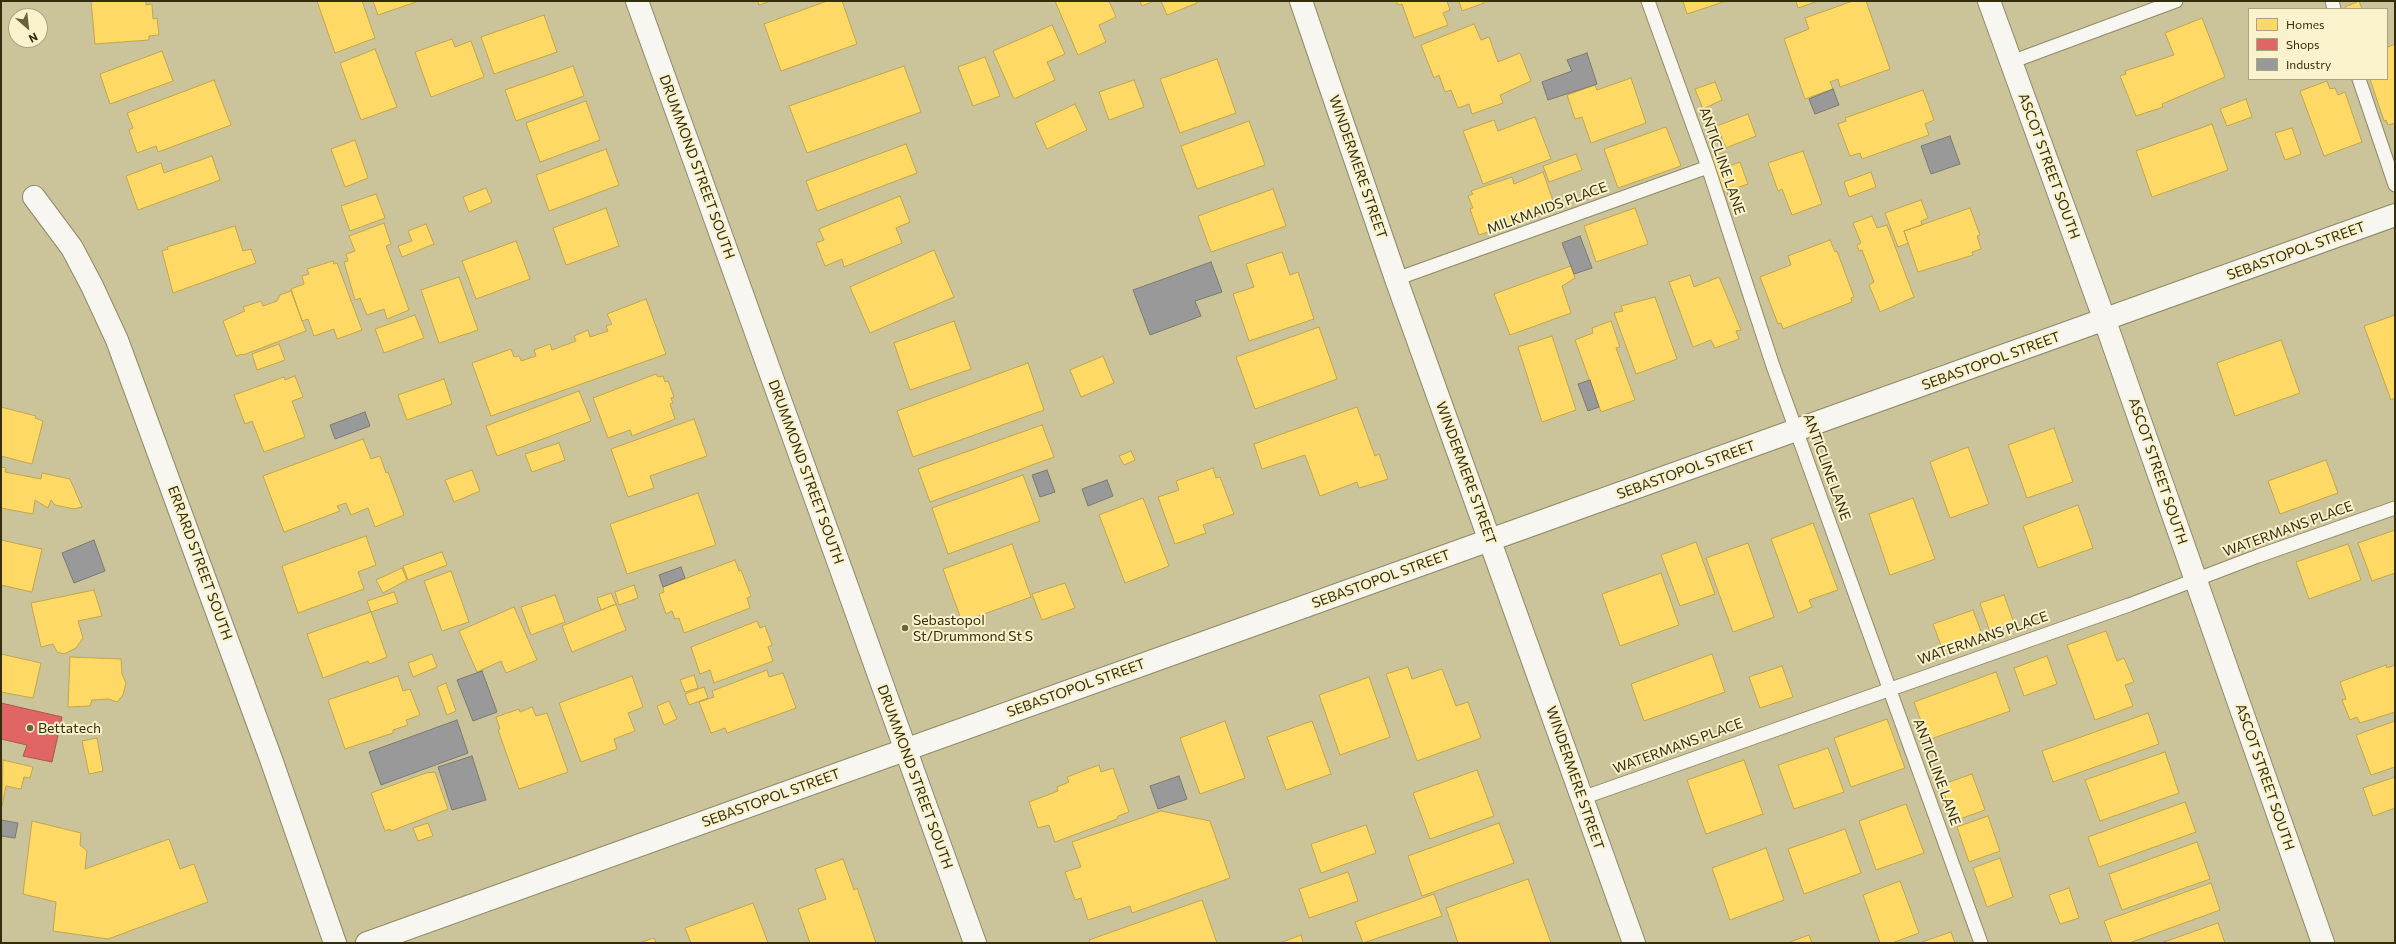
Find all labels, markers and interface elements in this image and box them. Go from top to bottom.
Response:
north arrow [8,8,48,48]
legend [2248,8,2388,80]
text: Homes [2286,17,2324,31]
text: N [27,30,40,46]
text: Shops [2286,37,2320,51]
text: Industry [2286,57,2331,71]
street label: DRUMMOND STREET SOUTH [656,72,738,262]
street label: ASCOT STREET SOUTH [2015,91,2083,241]
street label: WINDERMERE STREET [1326,93,1390,241]
street label: ANTICLINE LANE [1696,105,1748,217]
street label: MILKMAIDS PLACE [1485,178,1609,238]
street label: SEBASTOPOL STREET [2224,218,2368,284]
street label: SEBASTOPOL STREET [1919,328,2063,394]
street label: DRUMMOND STREET SOUTH [765,377,847,567]
street label: ASCOT STREET SOUTH [2125,395,2191,547]
street label: WINDERMERE STREET [1432,399,1500,547]
street label: ANTICLINE LANE [1800,411,1854,523]
street label: SEBASTOPOL STREET [1614,437,1758,503]
street label: ERRARD STREET SOUTH [164,483,236,643]
street label: WATERMANS PLACE [2221,498,2355,560]
street label: SEBASTOPOL STREET [1309,546,1453,612]
street label: WATERMANS PLACE [1916,608,2050,668]
place label: Sebastopol St/Drummond St S [913,612,1033,644]
marker: Sebastopol St/Drummond St S [900,623,910,633]
street label: SEBASTOPOL STREET [1004,655,1148,721]
street label: DRUMMOND STREET SOUTH [874,682,956,872]
street label: ASCOT STREET SOUTH [2232,701,2298,853]
street label: WINDERMERE STREET [1543,704,1607,852]
street label: WATERMANS PLACE [1611,715,1745,777]
street label: ANTICLINE LANE [1910,716,1964,828]
place label: Bettatech [38,720,101,736]
marker: Bettatech [25,723,35,733]
street label: SEBASTOPOL STREET [699,765,843,831]

